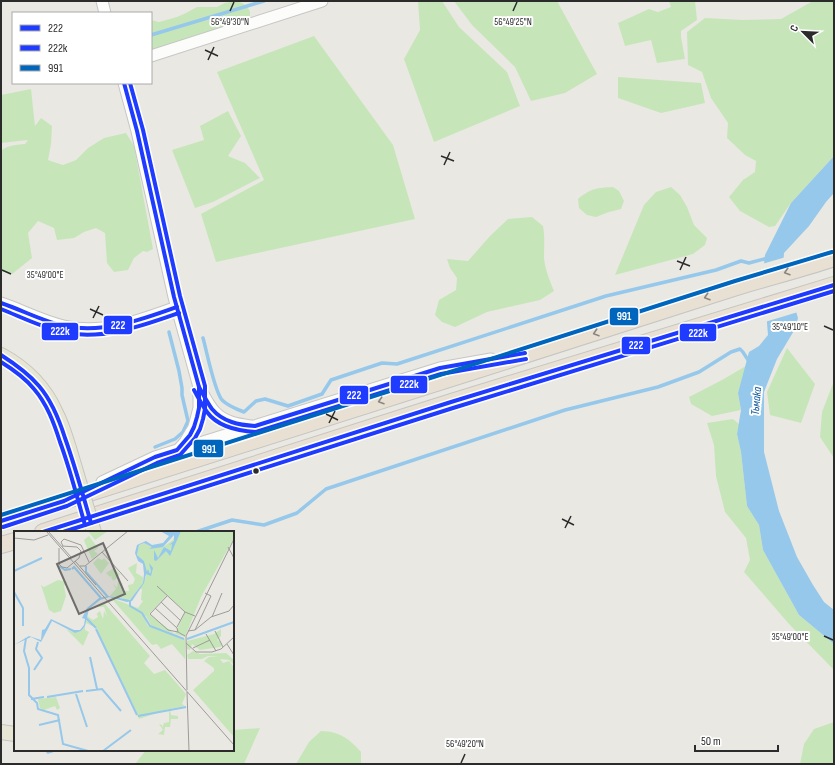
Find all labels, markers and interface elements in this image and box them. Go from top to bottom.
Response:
legend [12,12,152,84]
north arrow [783,12,823,52]
text: 56°49'30"N [211,16,249,28]
text: 56°49'25"N [494,16,532,28]
text: 222 [48,21,63,36]
text: С [787,23,802,33]
text: 222к [48,41,68,56]
text: 991 [48,61,64,76]
one-way arrow [784,267,791,276]
text: 35°49'00"E [26,269,64,281]
one-way arrow [703,293,710,301]
line badge: 991 [609,307,639,326]
text: 991 [617,310,632,323]
line badge: 222 [103,315,133,335]
text: 222 [111,319,125,332]
text: 35°49'10"E [772,321,808,333]
line badge: 222к [41,322,79,341]
line badge: 222к [679,323,717,342]
text: 222к [50,325,70,338]
text: 222к [688,327,708,340]
one-way arrow [593,328,600,337]
line badge: 222 [621,336,651,355]
text: 222 [629,339,643,352]
line badge: 222к [390,375,428,394]
text: 222к [399,378,419,391]
line badge: 222 [339,385,369,405]
water label: Тьмака [748,386,765,416]
text: 222 [347,389,361,402]
one-way arrow [378,396,385,405]
line badge: 991 [193,439,224,458]
text: 991 [202,443,217,456]
unlabelled marker [251,466,261,476]
inset map [14,531,234,751]
text: 35°49'00"E [771,631,809,643]
scale bar [695,727,778,753]
text: 50 m [701,734,721,749]
text: 56°49'20"N [446,738,484,750]

